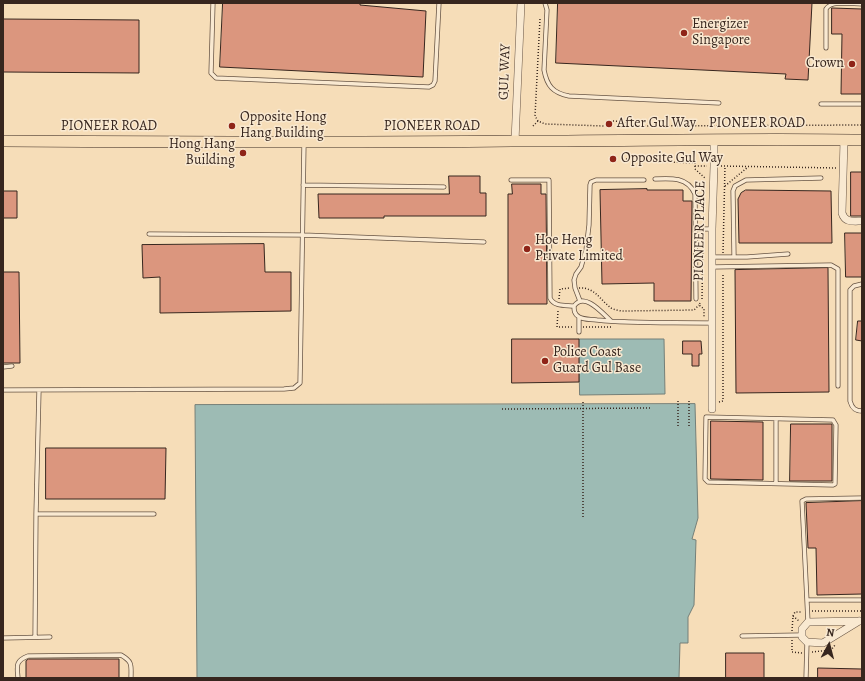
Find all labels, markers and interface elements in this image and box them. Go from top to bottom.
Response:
place label: Energizer Singapore [692,17,750,50]
marker: Energizer Singapore [679,28,689,38]
street label: GUL WAY [496,44,514,100]
place label: Crown [806,56,844,72]
marker: Crown [847,59,857,69]
place label: Opposite Hong Hang Building [240,110,327,142]
place label: After Gul Way [617,116,696,132]
street label: PIONEER ROAD [709,116,805,132]
street label: PIONEER ROAD [61,119,157,135]
street label: PIONEER ROAD [384,119,480,135]
marker: After Gul Way [604,119,614,129]
marker: Opposite Hong Hang Building [227,121,237,131]
place label: Hong Hang Building [169,137,235,170]
marker: Hong Hang Building [238,148,248,158]
place label: Opposite Gul Way [621,151,723,167]
marker: Opposite Gul Way [608,154,618,164]
street label: PIONEER PLACE [691,181,709,281]
place label: Hoe Heng Private Limited [535,233,623,266]
marker: Hoe Heng Private Limited [522,244,532,254]
place label: Police Coast Guard Gul Base [553,345,641,378]
marker: Police Coast Guard Gul Base [540,356,550,366]
north arrow [809,625,849,665]
text: N [826,625,835,641]

